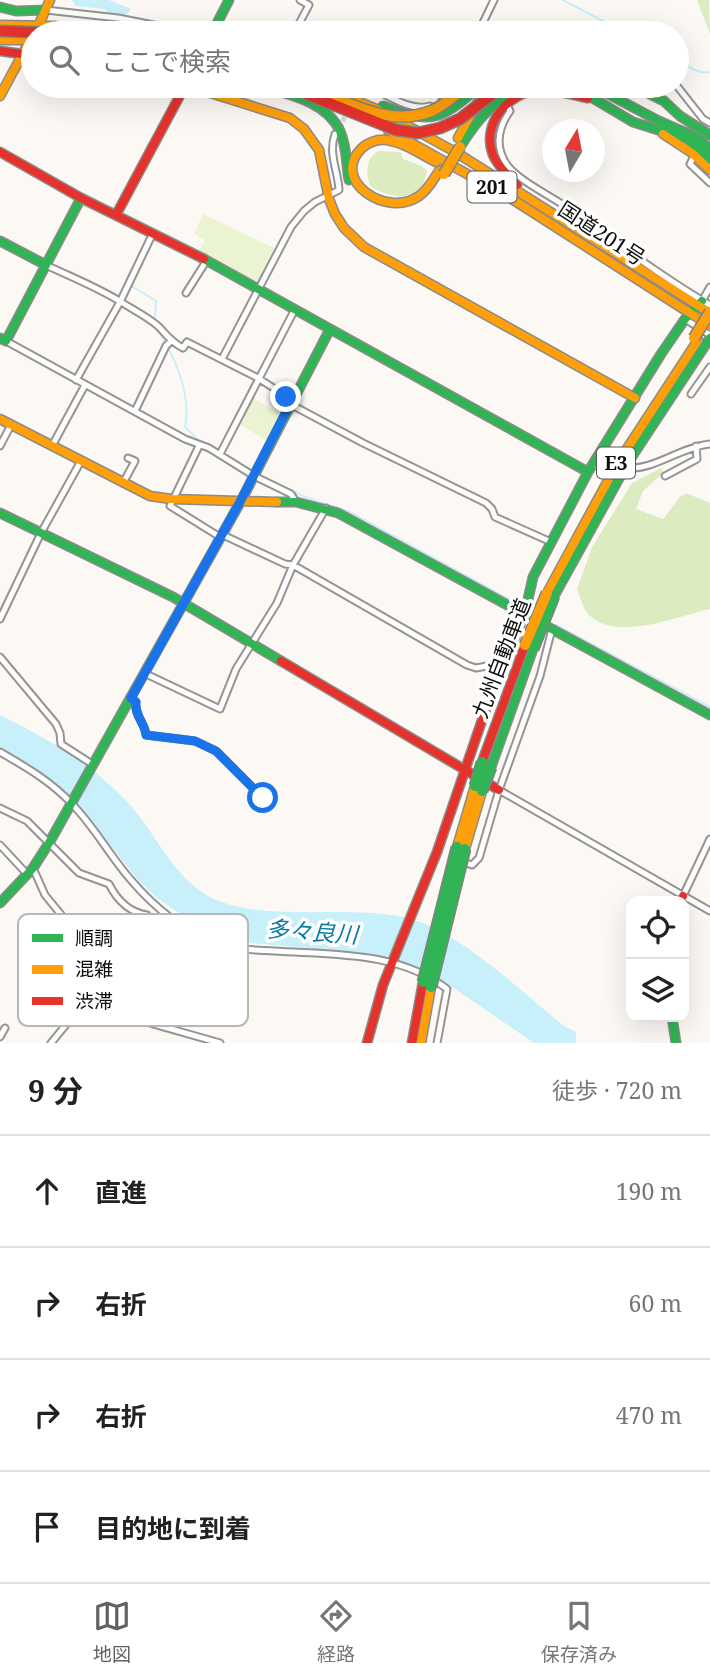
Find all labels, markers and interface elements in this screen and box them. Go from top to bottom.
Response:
search box [21,21,689,98]
icon: search [45,41,83,79]
text: ここで検索 [101,43,231,79]
north arrow [542,119,605,182]
road number: 201 [468,172,516,202]
street label: 国道201号 [553,195,651,271]
route end [270,381,301,412]
road number: E3 [597,447,635,478]
street label: 九州自動車道 [465,594,537,722]
route start [247,782,278,813]
map controls [626,896,689,1022]
button: locate [626,896,689,959]
water label: 多々良川 [265,912,362,950]
legend [18,914,248,1026]
text: 順調 [75,925,113,951]
text: 混雑 [75,956,113,982]
button: layers [626,959,689,1022]
text: 渋滞 [75,988,113,1014]
text: 9 分 [28,1070,83,1111]
text: 徒歩 · 720 m [552,1074,682,1106]
icon: ahead [28,1172,66,1210]
text: 直進 [95,1174,147,1210]
text: 190 m [616,1175,682,1207]
icon: right [28,1284,66,1322]
text: 右折 [95,1286,147,1322]
text: 60 m [629,1287,682,1319]
icon: right [28,1396,66,1434]
text: 右折 [95,1398,147,1434]
text: 470 m [616,1399,682,1431]
icon: arrive [28,1508,66,1546]
text: 目的地に到着 [95,1510,251,1546]
tab: 地図 [93,1597,131,1667]
tab: 経路 [317,1597,355,1667]
tab: 保存済み [541,1597,617,1667]

